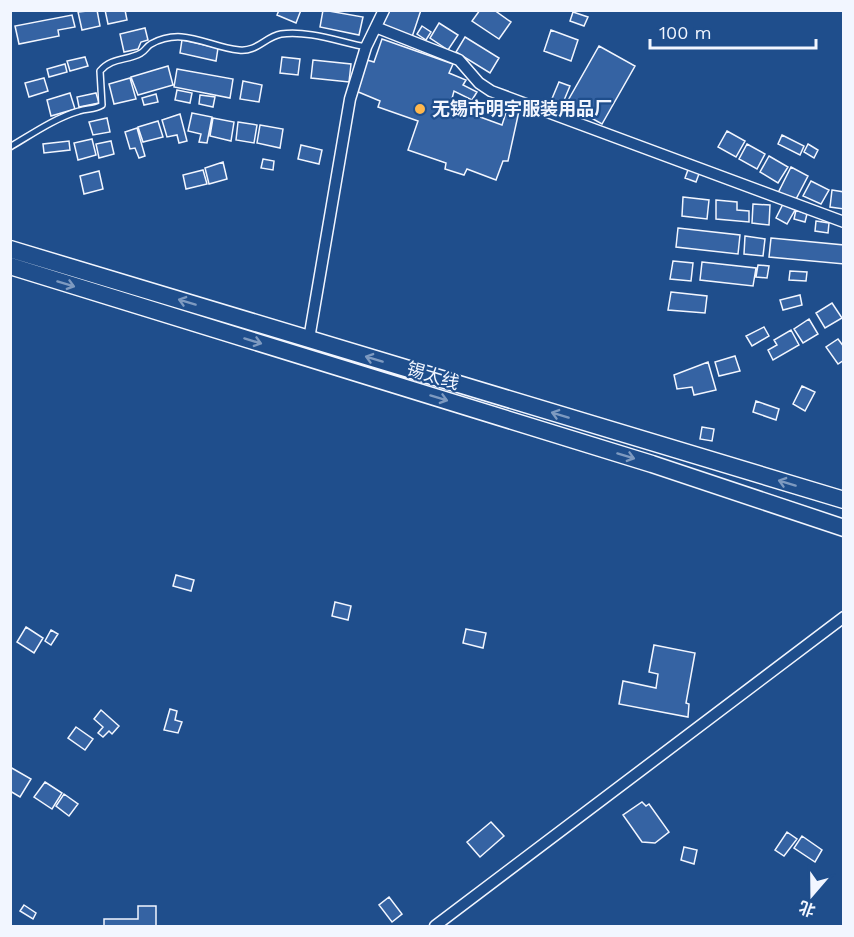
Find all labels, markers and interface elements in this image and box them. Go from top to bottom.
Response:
scale bar [650,12,816,50]
text: 100 m [659,22,712,43]
place label: 无锡市明宇服装用品厂 [432,98,612,119]
marker: 无锡市明宇服装用品厂 [413,102,427,116]
one-way arrow [56,279,75,290]
one-way arrow [178,296,197,307]
one-way arrow [243,336,262,347]
one-way arrow [365,353,384,364]
street label: 锡太线 [404,358,462,393]
one-way arrow [429,393,448,404]
one-way arrow [551,409,570,420]
one-way arrow [616,451,635,462]
one-way arrow [778,477,797,488]
north arrow [782,865,842,925]
text: 北 [796,897,818,920]

